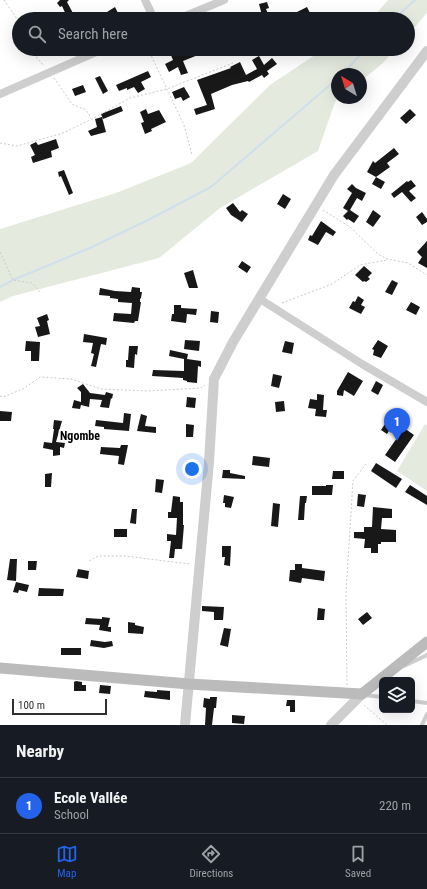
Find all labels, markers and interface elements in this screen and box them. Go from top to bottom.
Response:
search box [12,12,415,56]
icon: search [26,23,48,45]
text: Search here [58,25,128,43]
north arrow [331,68,367,104]
pin: 1 [384,408,410,441]
district label: Ngombe [60,429,100,443]
your location [182,459,202,479]
map controls [379,677,415,713]
button: layers [379,677,415,713]
scale bar [12,697,107,716]
text: 100 m [18,699,45,712]
text: Nearby [16,741,64,761]
text: Ecole Vallée [54,789,127,807]
text: 1 [26,798,32,813]
text: 220 m [379,798,411,813]
text: School [54,807,89,822]
tab: Map [56,843,78,880]
tab: Directions [189,843,233,880]
tab: Saved [345,843,371,880]

